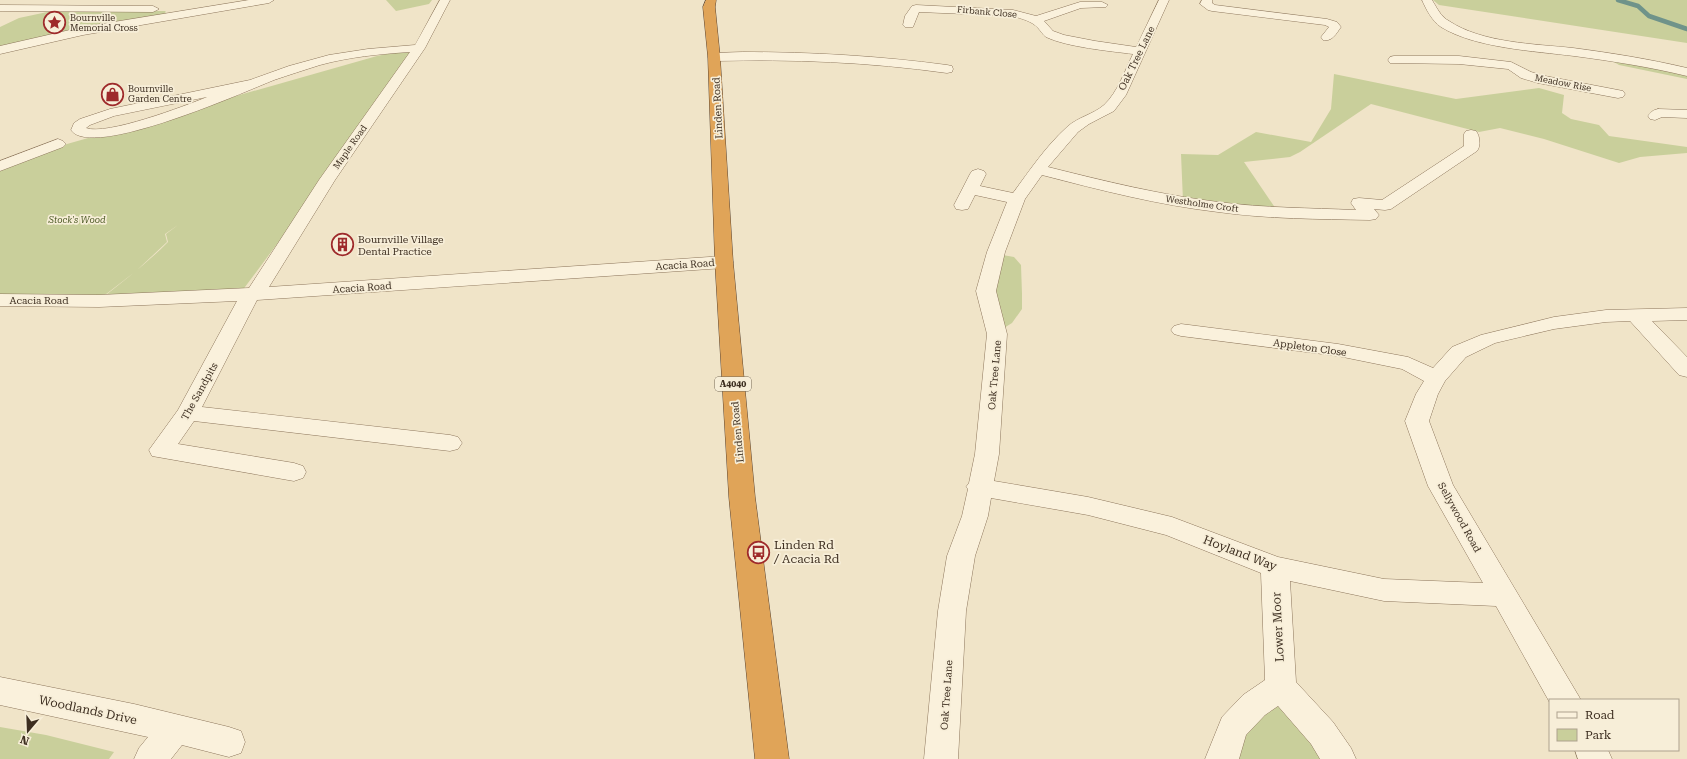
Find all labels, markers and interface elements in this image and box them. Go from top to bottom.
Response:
street label: Firbank Close [957,4,1017,20]
place icon: Bournville Memorial Cross [41,10,67,36]
place label: Bournville Memorial Cross [70,13,138,33]
street label: Oak Tree Lane [1116,24,1157,92]
street label: Meadow Rise [1534,73,1592,93]
street label: Linden Road [710,76,725,139]
shop icon: Bournville Garden Centre [99,81,125,107]
place label: Bournville Garden Centre [128,84,192,104]
street label: Maple Road [331,123,369,171]
street label: Westholme Croft [1165,194,1240,214]
park label: Stock's Wood [47,215,106,225]
building icon: Bournville Village Dental Practice [330,232,356,258]
place label: Bournville Village Dental Practice [358,234,444,257]
street label: Acacia Road [655,257,716,272]
street label: Acacia Road [332,280,393,295]
street label: Acacia Road [9,295,69,306]
street label: Appleton Close [1273,337,1348,358]
street label: Oak Tree Lane [986,339,1003,410]
street label: The Sandpits [179,360,220,422]
road number: A4040 [715,377,751,391]
street label: Linden Road [729,400,746,463]
street label: Sellywood Road [1436,480,1484,555]
street label: Hoyland Way [1201,533,1280,574]
place label: Linden Rd / Acacia Rd [773,538,840,566]
bus stop icon: Linden Rd / Acacia Rd [745,539,771,565]
street label: Lower Moor [1269,592,1287,662]
street label: Oak Tree Lane [939,659,954,730]
street label: Woodlands Drive [38,693,139,727]
legend [1549,699,1679,751]
text: Road [1585,708,1615,722]
north arrow [8,711,48,751]
text: Park [1585,728,1612,742]
text: N [18,732,31,748]

